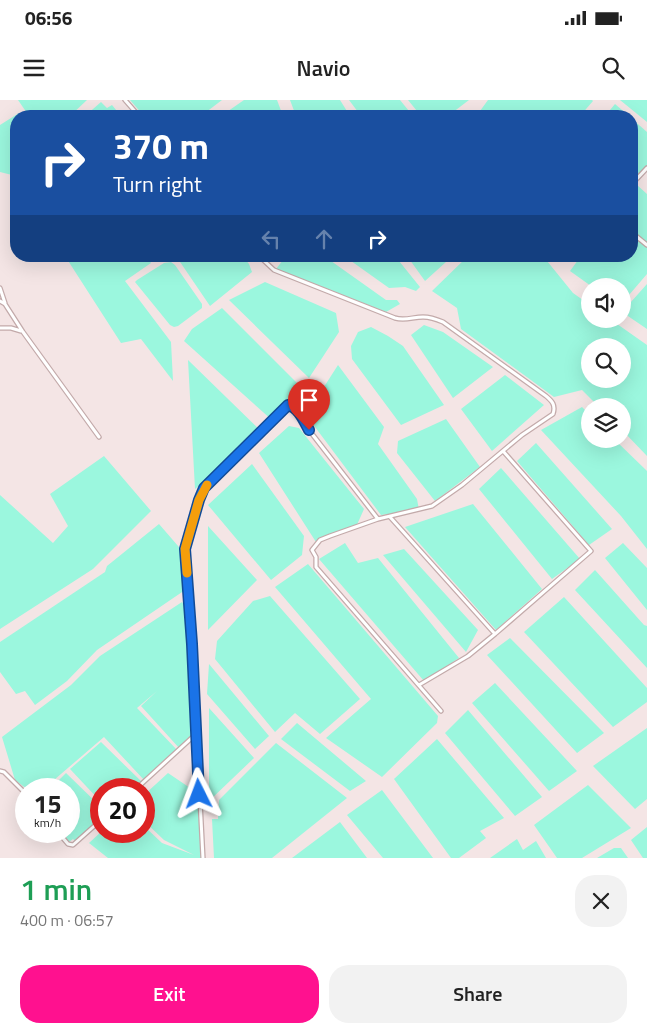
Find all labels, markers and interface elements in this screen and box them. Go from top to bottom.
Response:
text: 06:56 [25,3,72,32]
text: Navio [297,51,350,85]
icon: menu [20,54,48,82]
icon: search [599,54,627,82]
text: 370 m [113,119,209,173]
icon: right [30,130,95,195]
text: Turn right [113,167,202,201]
icon: left [257,225,285,253]
icon: ahead [310,225,338,253]
icon: right [363,225,391,253]
map controls [581,278,631,448]
button: sound [581,278,631,328]
button: search [581,338,631,388]
pin [288,379,330,430]
icon: arrive [295,386,323,414]
button: layers [581,398,631,448]
position arrow [172,767,224,819]
speed limit sign: 20 [90,778,155,843]
text: 15 [33,785,62,823]
text: km/h [34,813,61,832]
text: 1 min [20,866,92,912]
button: close [575,875,627,927]
text: 400 m · 06:57 [20,908,114,932]
button: Exit [20,965,319,1023]
button: Share [329,965,627,1023]

